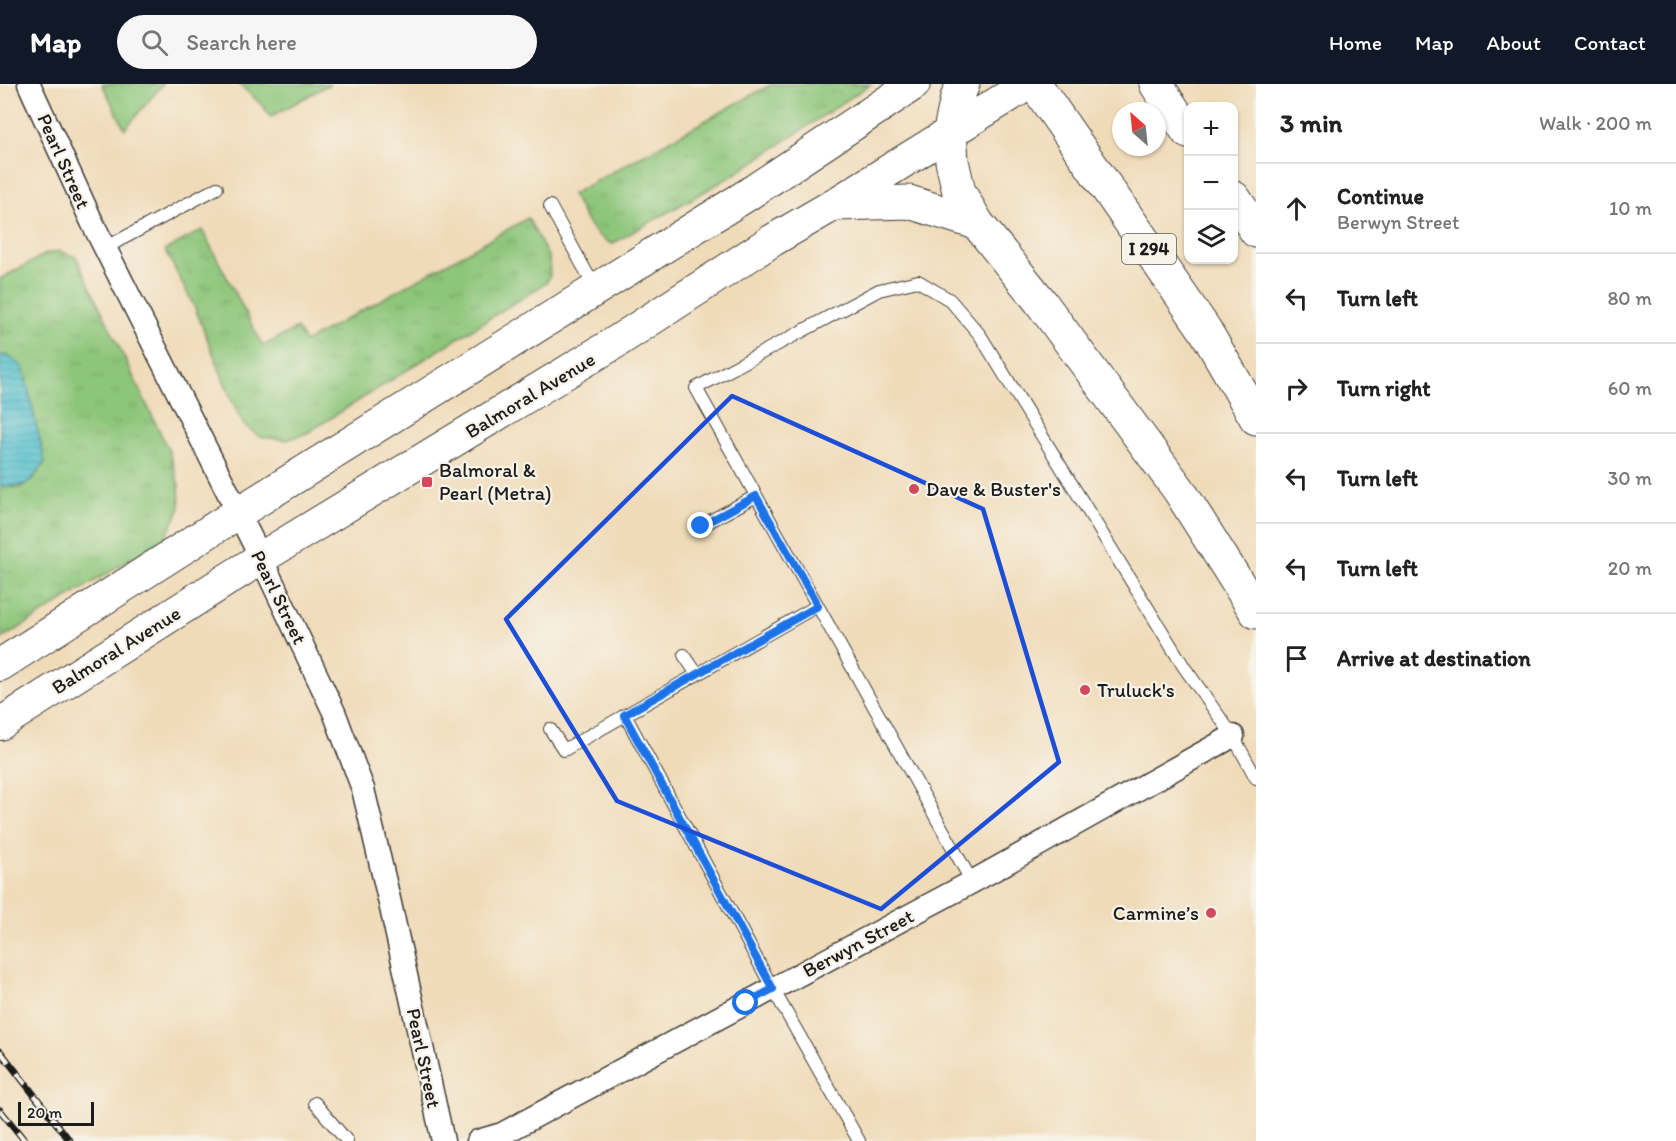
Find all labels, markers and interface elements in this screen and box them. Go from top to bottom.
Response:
search box [117,15,537,69]
text: Map [30,25,81,59]
icon: search [138,26,171,59]
text: Search here [186,29,297,56]
text: Home [1329,30,1382,55]
text: Map [1415,30,1454,55]
text: About [1487,30,1541,55]
text: Contact [1574,30,1646,55]
north arrow [1112,102,1166,156]
map controls [1184,102,1238,264]
button: + [1184,102,1238,156]
text: 3 min [1280,107,1342,139]
street label: Pearl Street [32,110,96,213]
text: Walk · 200 m [1539,111,1652,135]
button: − [1184,156,1238,210]
text: Continue [1337,183,1424,210]
icon: ahead [1280,192,1313,225]
text: 10 m [1609,196,1652,220]
button: layers [1184,210,1238,264]
text: Berwyn Street [1337,210,1460,234]
road number: I 294 [1122,234,1176,264]
icon: left [1280,282,1313,315]
text: Turn left [1337,285,1418,312]
text: 80 m [1607,286,1652,310]
street label: Balmoral Avenue [461,347,599,443]
icon: right [1280,372,1313,405]
text: Turn right [1337,375,1431,402]
text: 60 m [1608,376,1652,400]
place label: Balmoral & Pearl (Metra) [439,458,552,505]
icon: left [1280,462,1313,495]
text: Turn left [1337,465,1418,492]
text: 30 m [1607,466,1652,490]
marker: Balmoral & Pearl (Metra) [420,475,434,489]
place label: Dave & Buster's [926,477,1061,501]
marker: Dave & Buster's [907,482,921,496]
route end [687,512,713,538]
street label: Pearl Street [246,546,312,648]
icon: left [1280,552,1313,585]
text: Turn left [1337,555,1418,582]
text: 20 m [1608,556,1652,580]
street label: Balmoral Avenue [47,601,185,699]
icon: arrive [1280,642,1313,675]
text: Arrive at destination [1337,645,1531,672]
place label: Truluck's [1097,678,1175,702]
marker: Truluck's [1078,683,1092,697]
place label: Carmine’s [1113,901,1199,925]
street label: Berwyn Street [798,904,918,982]
marker: Carmine’s [1204,906,1218,920]
route start [732,989,758,1015]
street label: Pearl Street [402,1006,446,1111]
scale bar [18,1099,94,1126]
text: 20 m [27,1103,62,1122]

